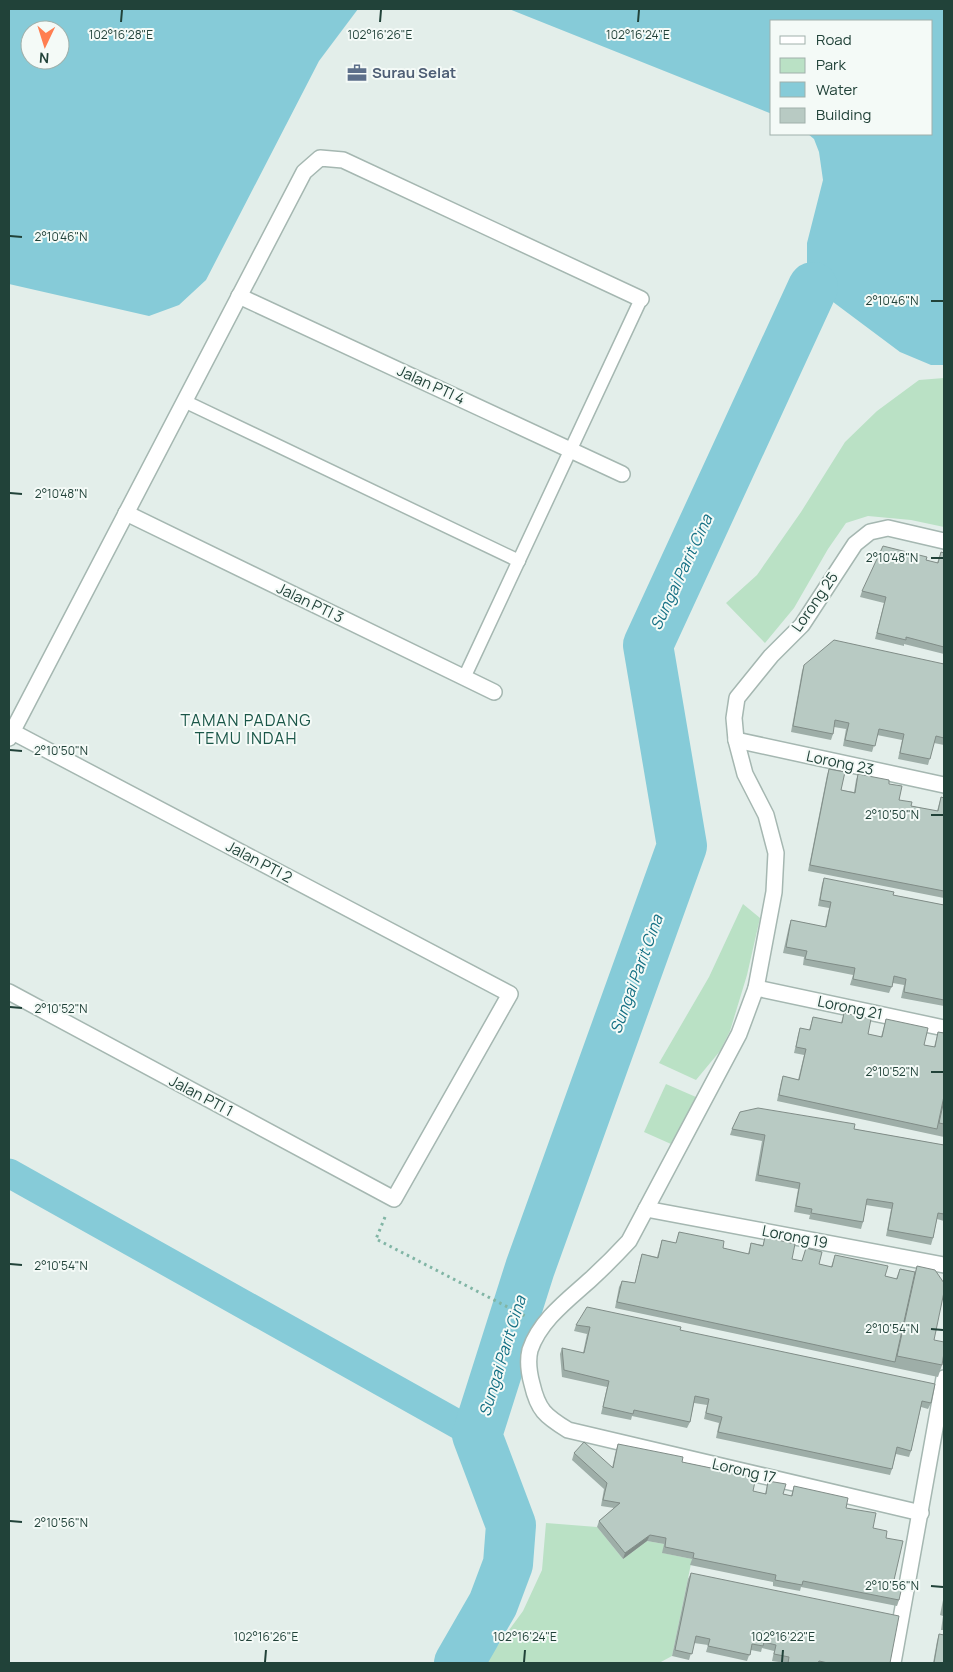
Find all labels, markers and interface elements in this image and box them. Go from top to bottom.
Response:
north arrow [20,20,70,70]
legend [770,20,933,135]
text: 102°16'28"E [89,26,153,43]
text: 102°16'26"E [348,26,413,43]
text: 102°16'24"E [606,26,670,43]
text: Road [816,29,852,50]
text: N [38,49,50,68]
text: Park [816,54,846,75]
office icon: Surau Selat [346,62,368,84]
place label: Surau Selat [372,62,456,83]
text: Water [816,79,858,100]
text: Building [816,104,871,125]
text: 2°10'46"N [35,228,87,245]
text: 2°10'46"N [866,292,918,309]
street label: Jalan PTI 4 [394,360,469,409]
text: 2°10'48"N [35,485,87,502]
water label: Sungai Parit Cina [645,510,718,633]
text: 2°10'48"N [866,549,918,566]
street label: Lorong 25 [786,568,843,636]
street label: Jalan PTI 3 [273,577,347,628]
district label: TAMAN PADANG TEMU INDAH [181,709,311,749]
text: 2°10'50"N [34,742,88,759]
street label: Lorong 23 [805,745,876,780]
text: 2°10'50"N [865,806,919,823]
street label: Jalan PTI 2 [222,835,296,888]
water label: Sungai Parit Cina [604,910,668,1037]
street label: Lorong 21 [816,990,884,1025]
text: 2°10'52"N [34,1000,88,1017]
text: 2°10'52"N [865,1063,919,1080]
street label: Jalan PTI 1 [166,1070,237,1121]
street label: Lorong 19 [760,1220,830,1253]
text: 2°10'54"N [34,1257,88,1274]
water label: Sungai Parit Cina [473,1292,531,1419]
text: 2°10'54"N [865,1320,919,1337]
street label: Lorong 17 [710,1453,778,1488]
text: 2°10'56"N [34,1514,88,1531]
text: 2°10'56"N [865,1577,919,1594]
text: 102°16'26"E [234,1628,299,1645]
text: 102°16'24"E [493,1628,557,1645]
text: 102°16'22"E [751,1628,815,1645]

